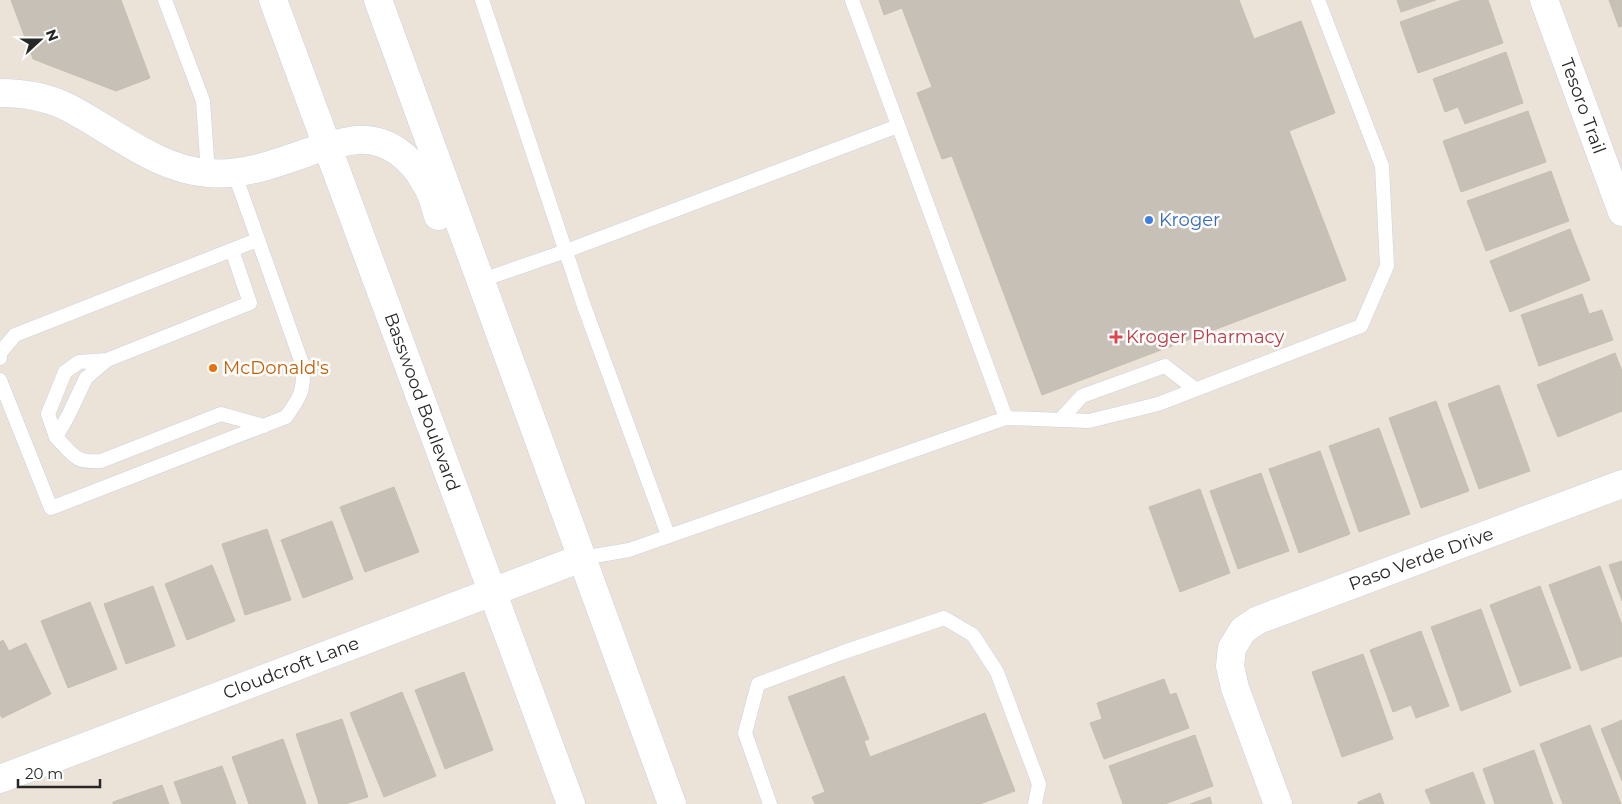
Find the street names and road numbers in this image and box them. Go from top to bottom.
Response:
street label: Tesoro Trail [1556,55,1610,157]
street label: Basswood Boulevard [379,310,465,494]
street label: Paso Verde Drive [1346,523,1497,595]
street label: Cloudcroft Lane [220,632,362,704]

